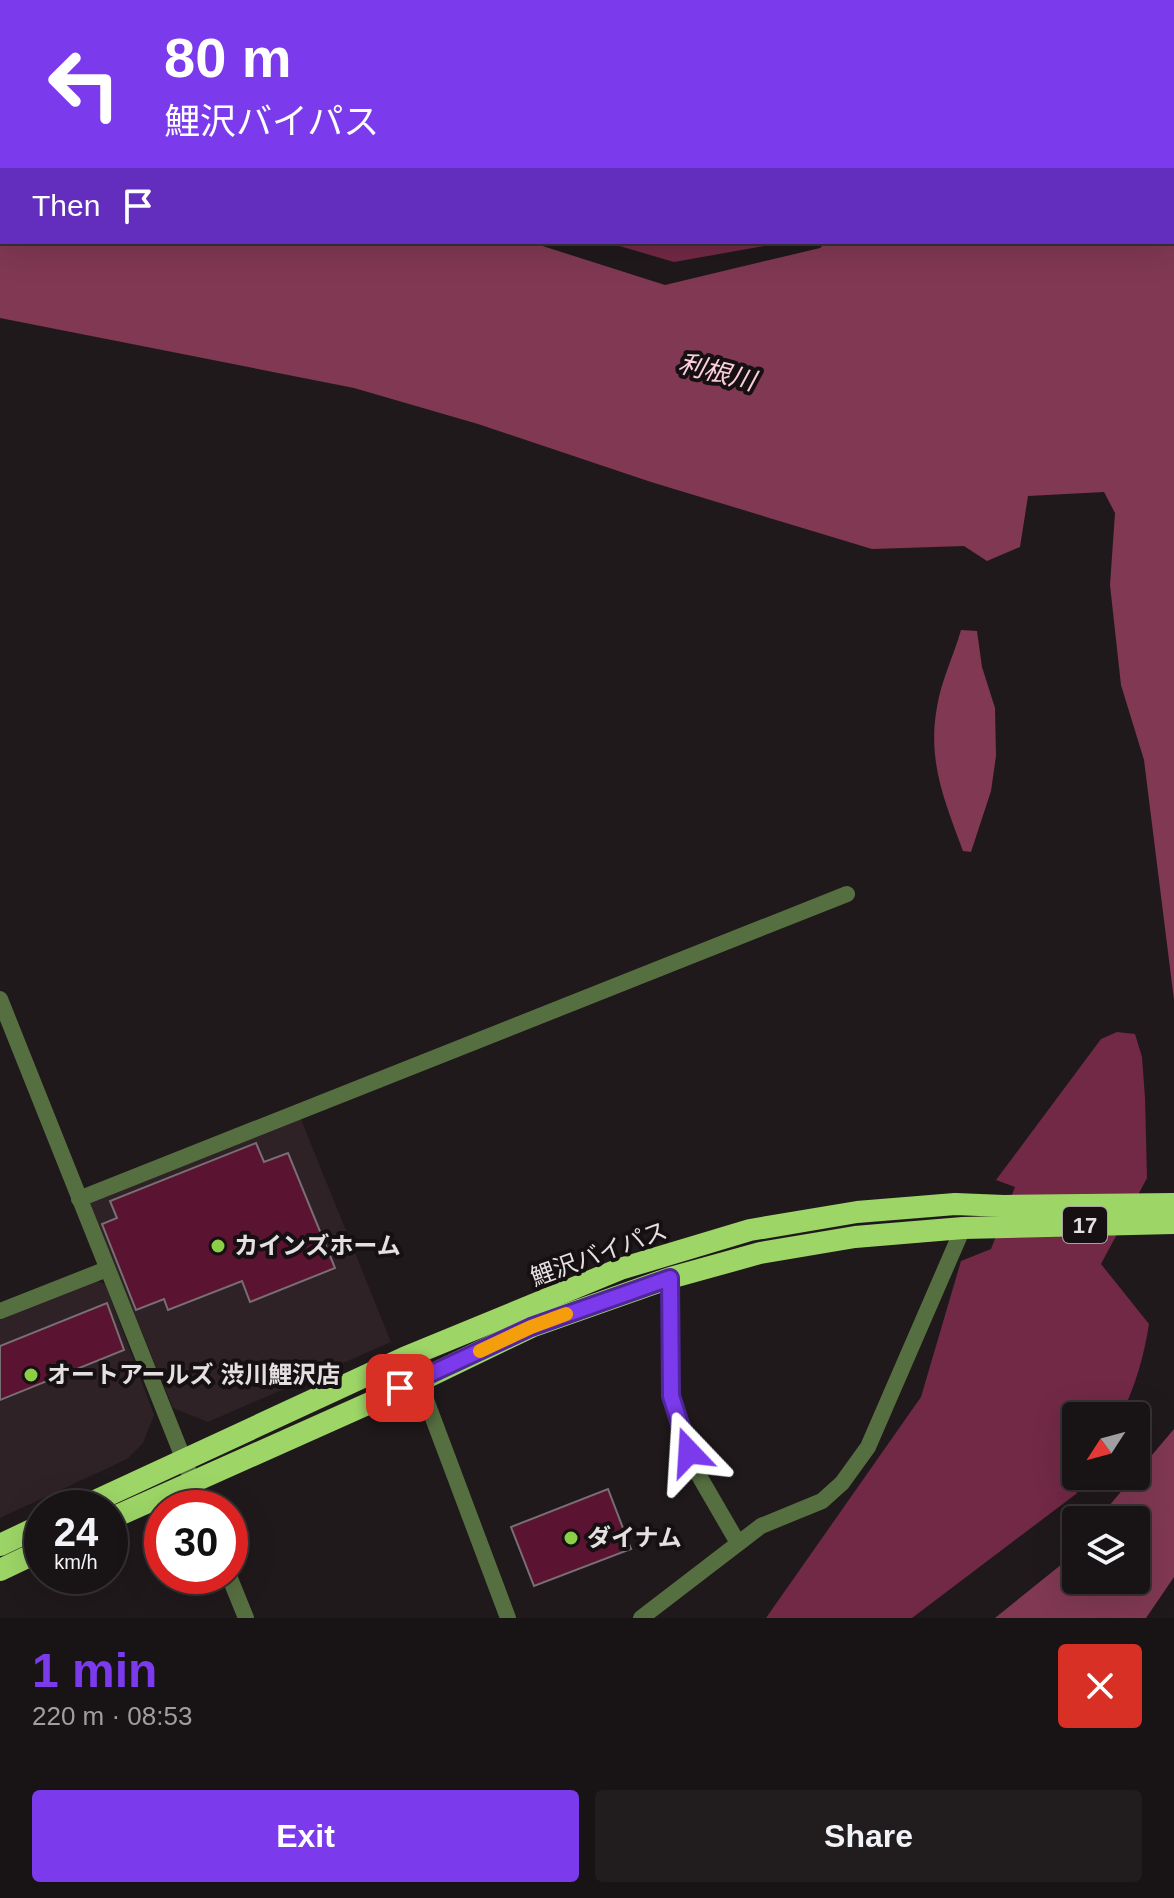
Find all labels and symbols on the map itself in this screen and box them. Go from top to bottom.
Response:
water label: 利根川 [676,348,761,397]
road number: 17 [1063,1207,1107,1243]
street label: 鯉沢バイパス [527,1216,671,1291]
place label: カインズホーム [234,1232,401,1259]
marker: カインズホーム [209,1237,227,1255]
pin [366,1354,434,1422]
place label: オートアールズ 渋川鯉沢店 [47,1361,340,1388]
marker: オートアールズ 渋川鯉沢店 [22,1366,40,1384]
north arrow [1062,1402,1150,1490]
position arrow [647,1410,731,1494]
speed limit sign: 30 [144,1490,248,1594]
place label: ダイナム [587,1524,682,1551]
marker: ダイナム [562,1529,580,1547]

